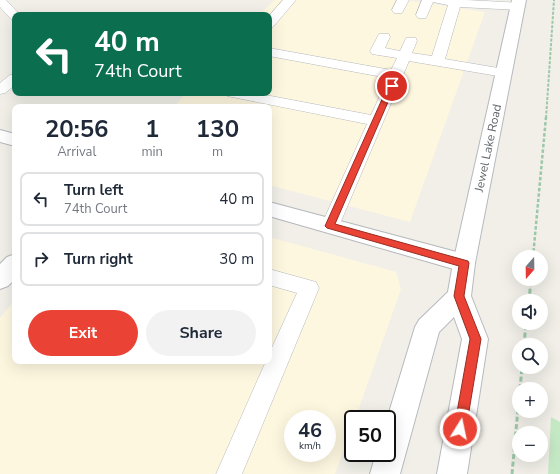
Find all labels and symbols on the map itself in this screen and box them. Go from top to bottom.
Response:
pin [375,69,409,103]
street label: Jewel Lake Road [471,103,505,194]
north arrow [512,250,548,286]
position arrow [439,408,481,450]
speed limit sign: 50 [344,410,396,462]

